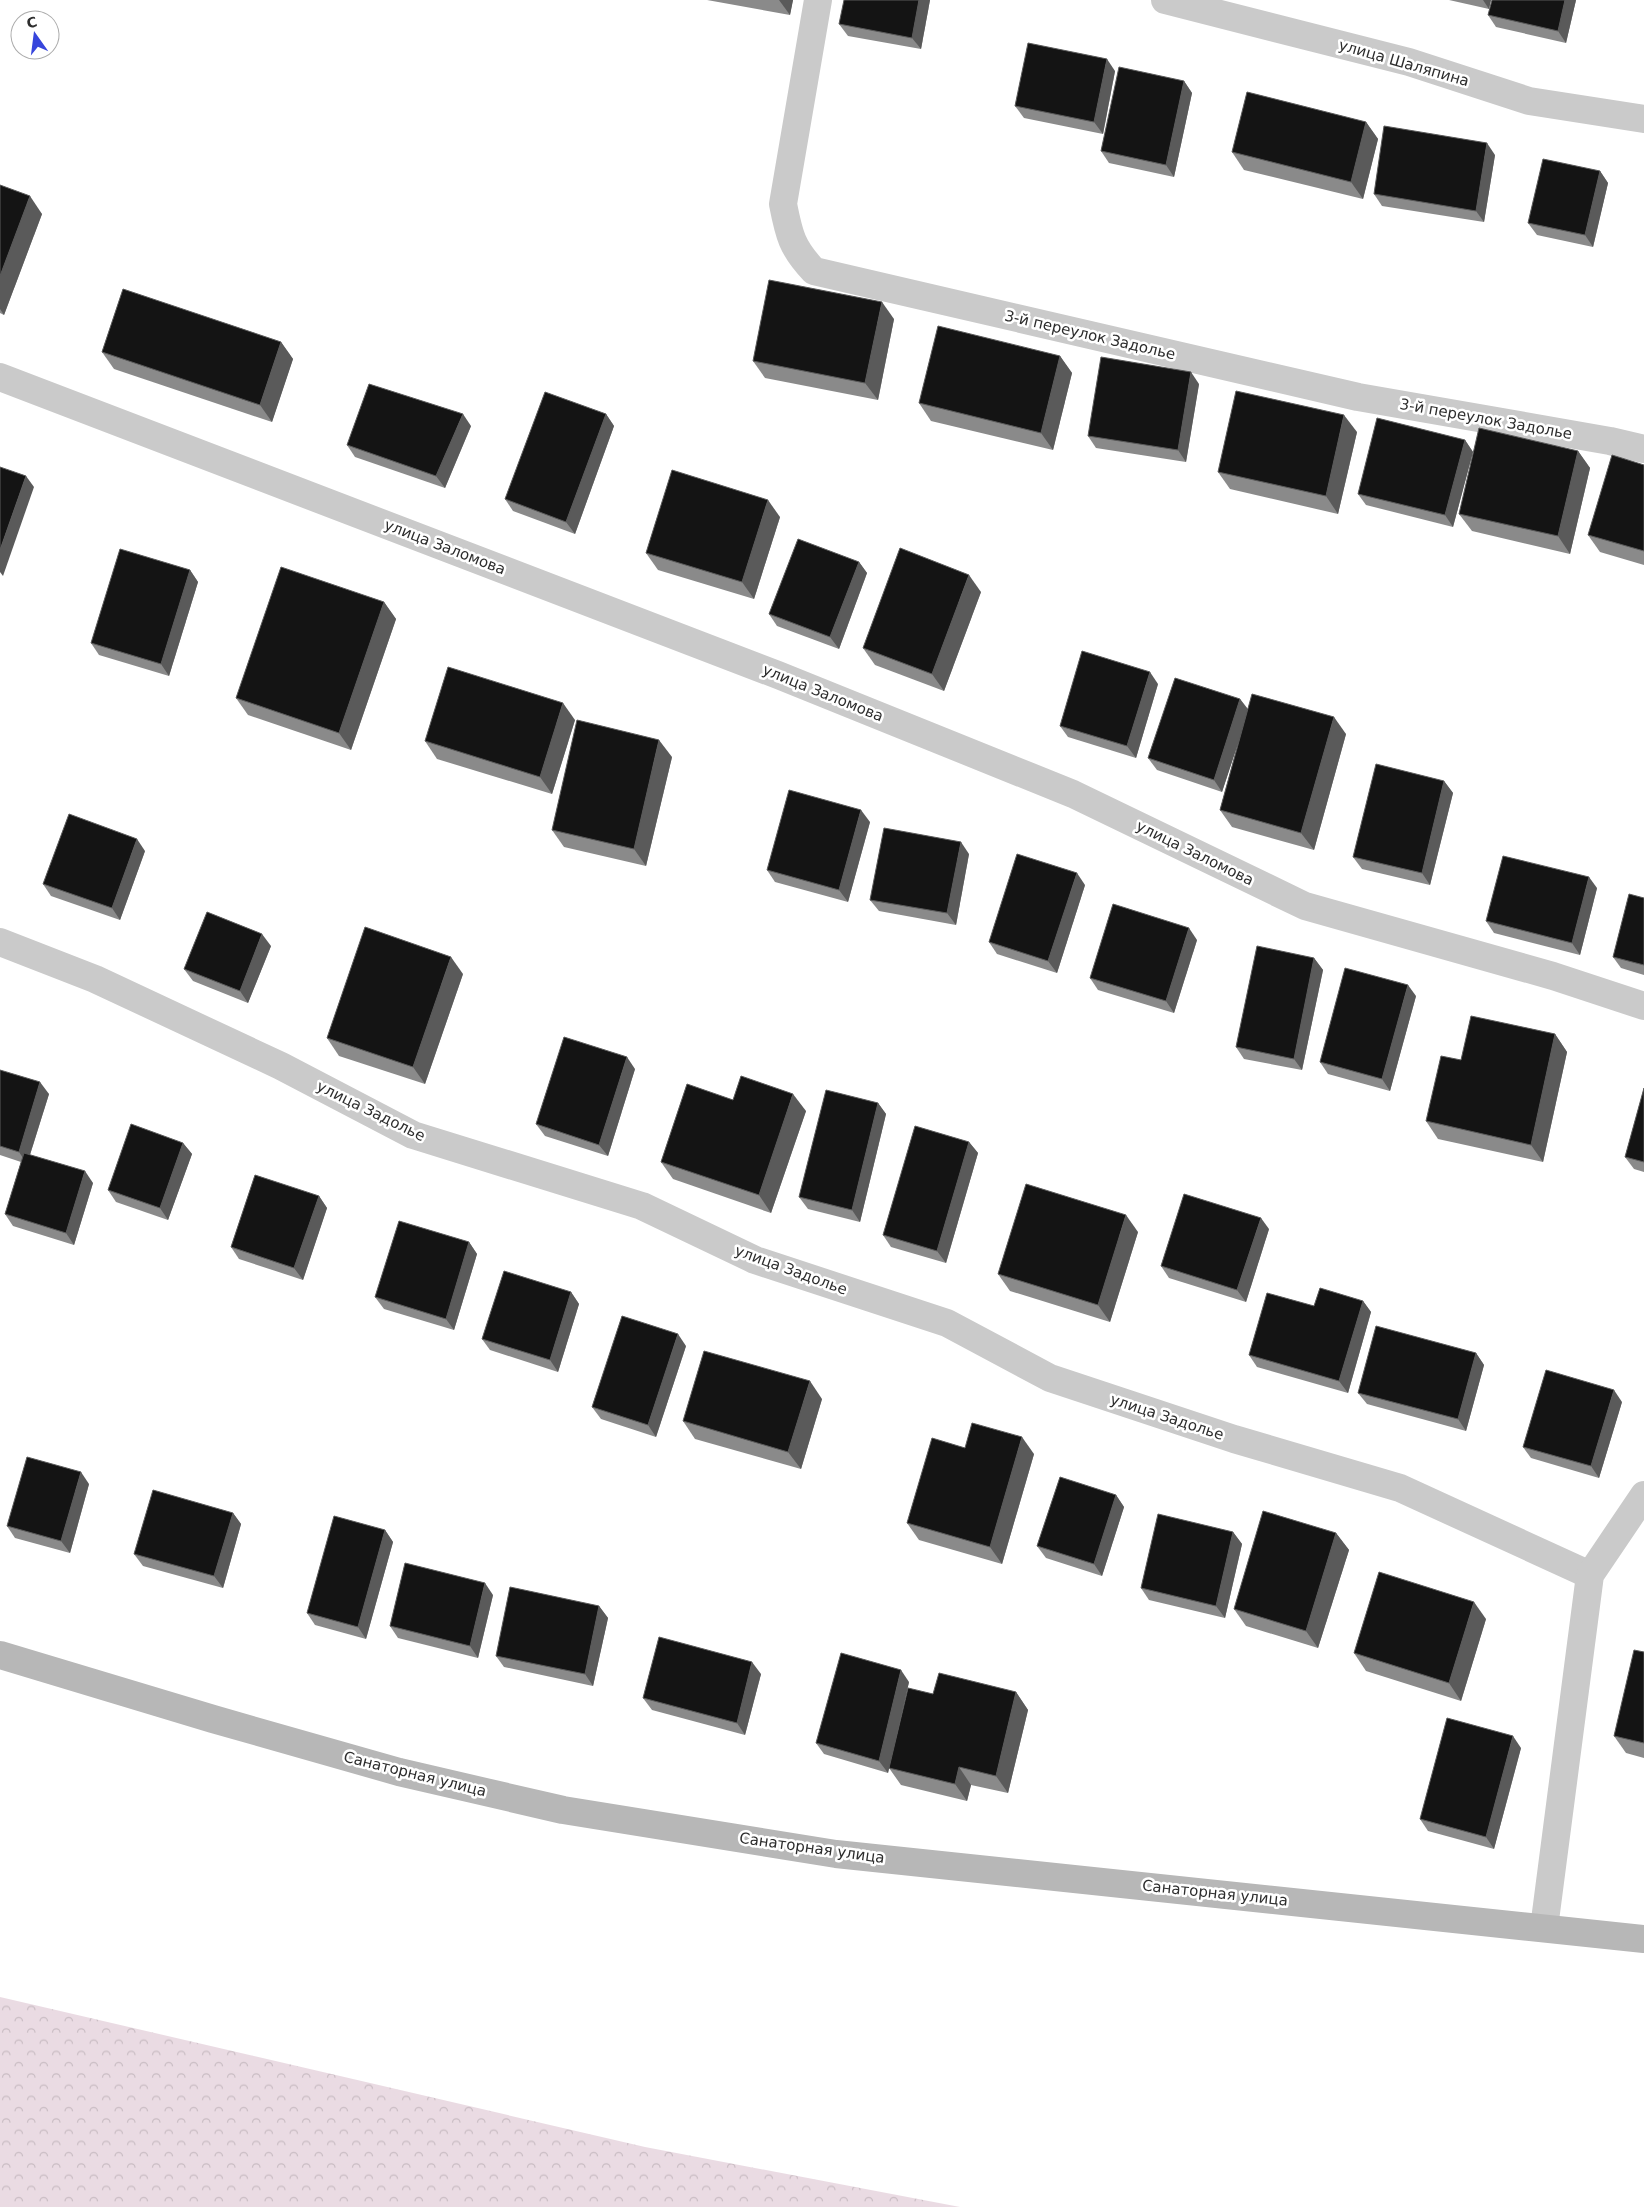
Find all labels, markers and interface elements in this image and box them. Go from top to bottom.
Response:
north arrow [10,10,60,60]
text: С [25,13,39,31]
street label: улица Шаляпина [1337,36,1471,90]
street label: 3-й переулок Задолье [1003,307,1177,363]
street label: 3-й переулок Задолье [1398,395,1574,443]
street label: улица Заломова [382,516,508,578]
street label: улица Заломова [760,661,886,725]
street label: улица Заломова [1133,817,1257,889]
street label: улица Задолье [314,1077,428,1145]
street label: улица Задолье [732,1241,850,1299]
street label: улица Задолье [1108,1390,1226,1444]
street label: Санаторная улица [342,1748,488,1800]
street label: Санаторная улица [738,1829,886,1867]
street label: Санаторная улица [1141,1876,1289,1910]

